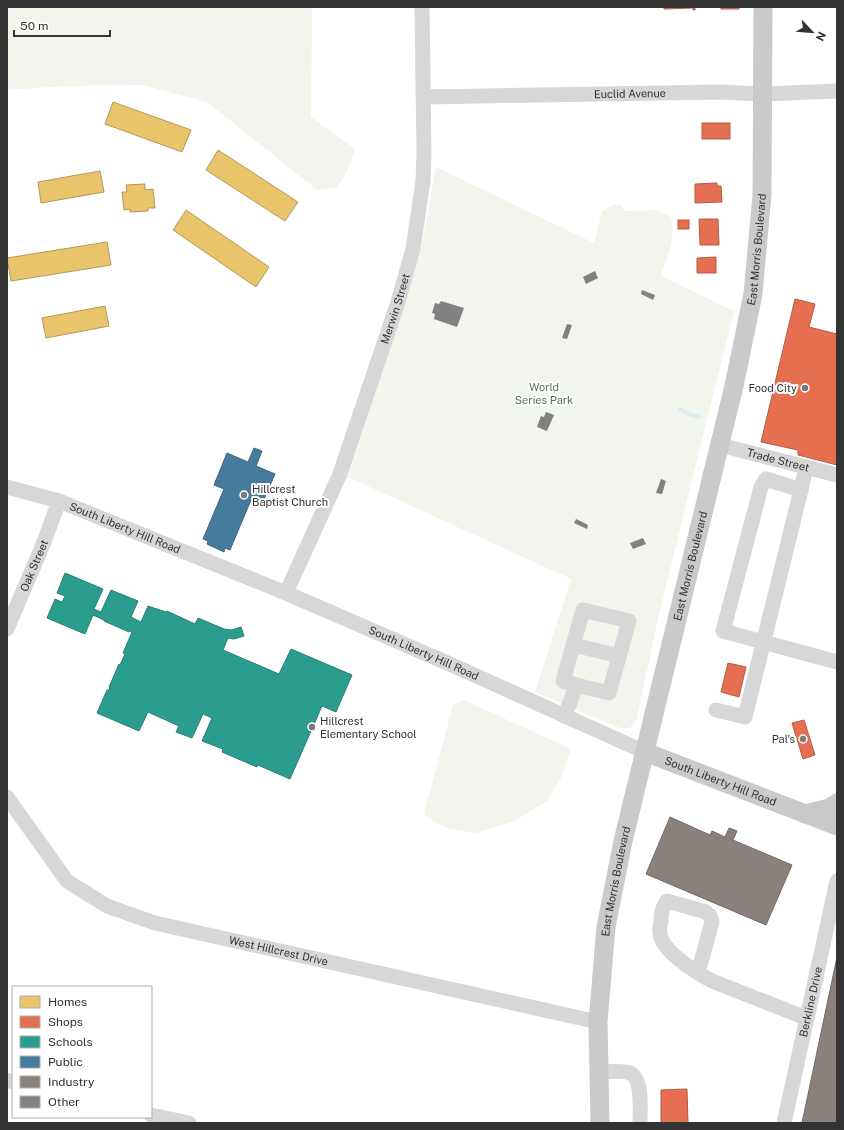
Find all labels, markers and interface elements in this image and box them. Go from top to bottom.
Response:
scale bar [14,12,110,38]
north arrow [792,12,832,52]
text: 50 m [20,19,48,33]
text: N [814,30,828,43]
street label: Euclid Avenue [594,87,666,100]
street label: East Morris Boulevard [745,193,768,306]
street label: Merwin Street [378,272,412,345]
park label: World Series Park [515,381,573,406]
place label: Food City [748,382,797,394]
marker: Food City [800,383,810,393]
street label: Trade Street [746,446,811,474]
place label: Hillcrest Baptist Church [252,483,328,508]
marker: Hillcrest Baptist Church [239,490,249,500]
street label: South Liberty Hill Road [68,500,182,556]
street label: East Morris Boulevard [671,510,709,622]
street label: Oak Street [18,538,50,593]
street label: South Liberty Hill Road [367,624,481,682]
place label: Hillcrest Elementary School [320,715,417,740]
marker: Hillcrest Elementary School [307,722,317,732]
place label: Pal's [772,733,795,745]
marker: Pal's [798,734,808,744]
street label: South Liberty Hill Road [663,754,778,808]
street label: East Morris Boulevard [599,825,632,937]
street label: West Hillcrest Drive [228,934,329,968]
street label: Berkline Drive [797,966,824,1038]
legend [12,986,152,1118]
text: Homes [48,995,87,1009]
text: Shops [48,1015,83,1029]
text: Schools [48,1035,93,1049]
text: Public [48,1055,83,1069]
text: Industry [48,1075,95,1089]
text: Other [48,1095,80,1109]

